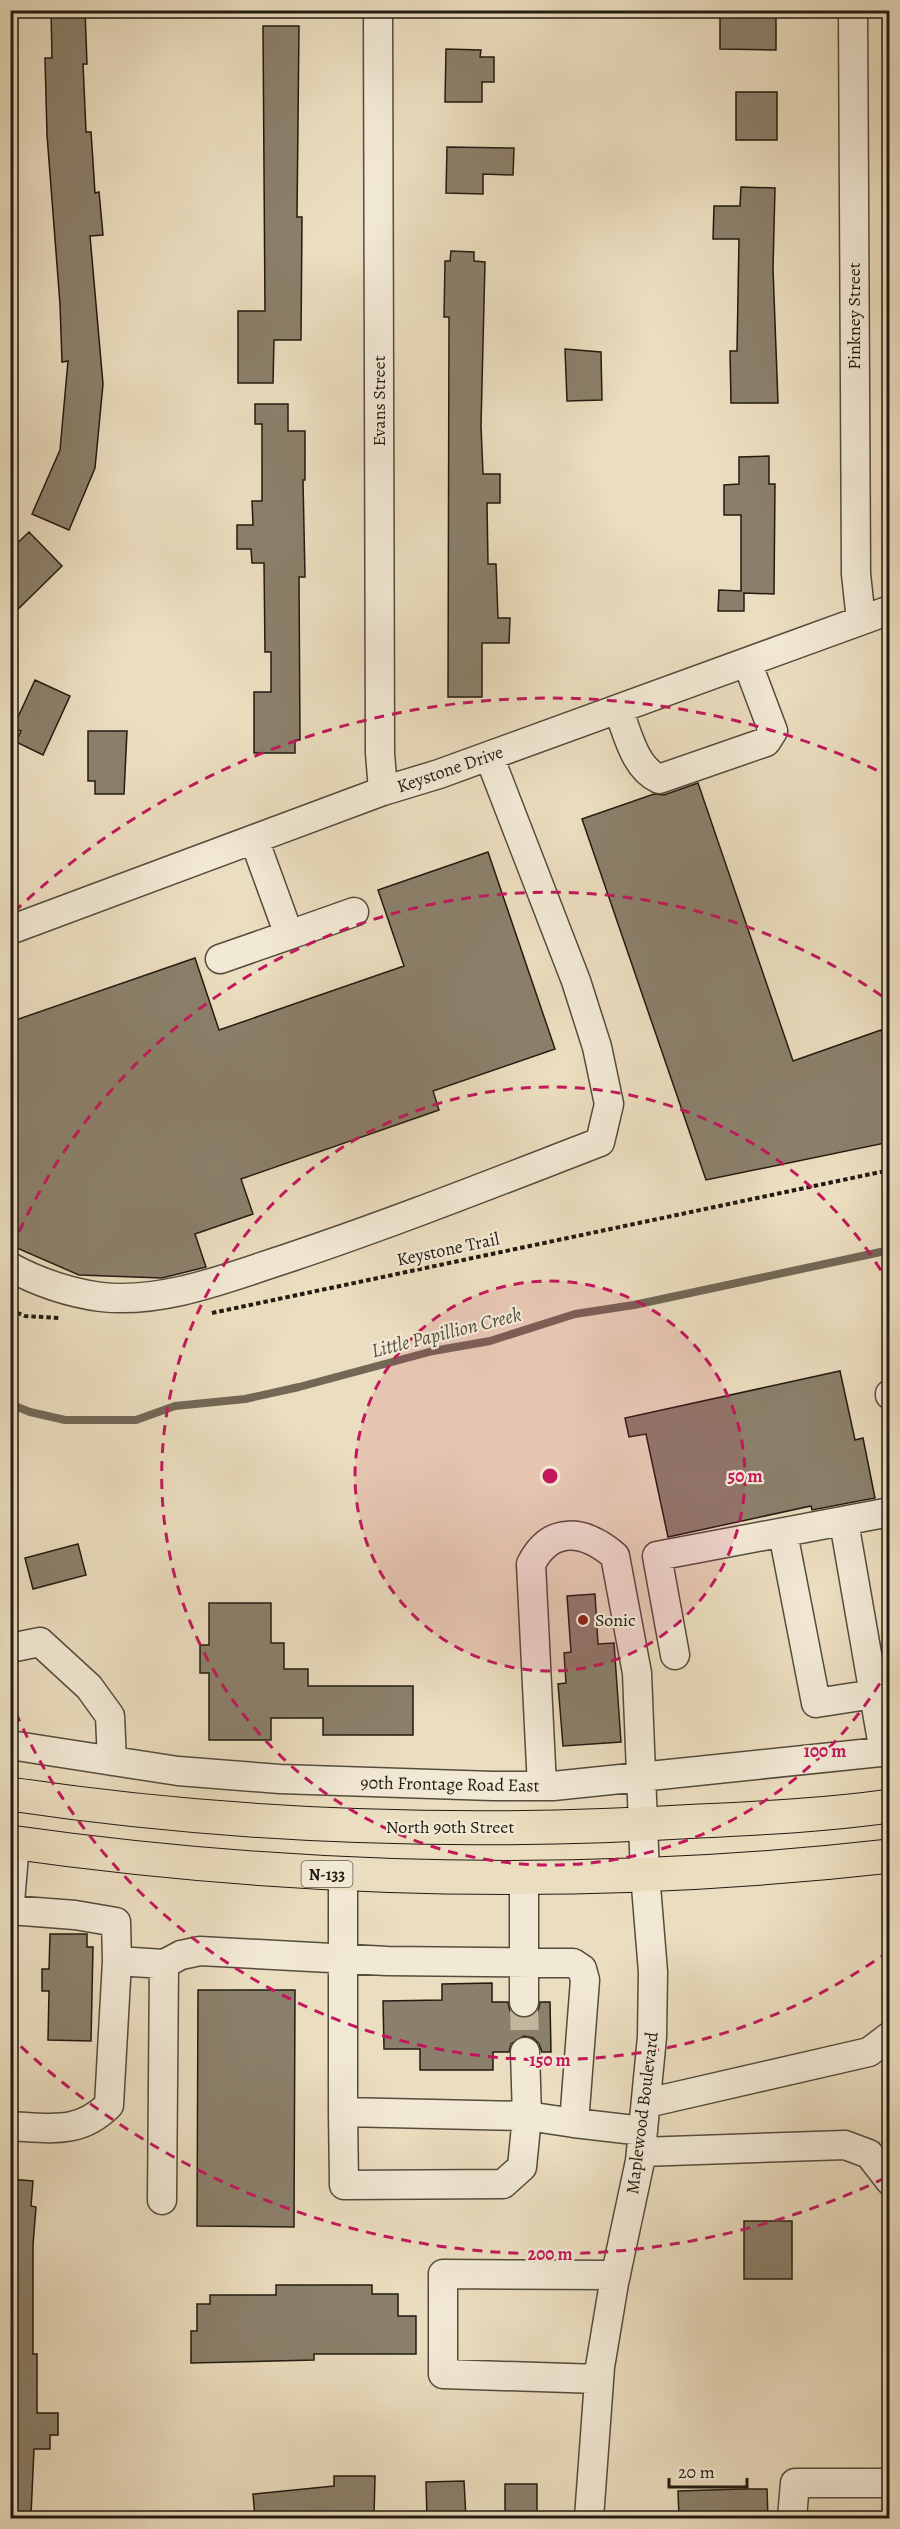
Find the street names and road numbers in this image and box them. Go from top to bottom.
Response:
street label: Pinkney Street [842,262,866,370]
street label: Evans Street [367,355,391,447]
street label: Keystone Drive [394,740,506,798]
street label: Keystone Trail [394,1226,502,1272]
street label: 90th Frontage Road East [360,1770,540,1798]
street label: North 90th Street [386,1815,514,1839]
road number: N-133 [302,1861,352,1887]
street label: Maplewood Boulevard [620,2030,664,2195]

